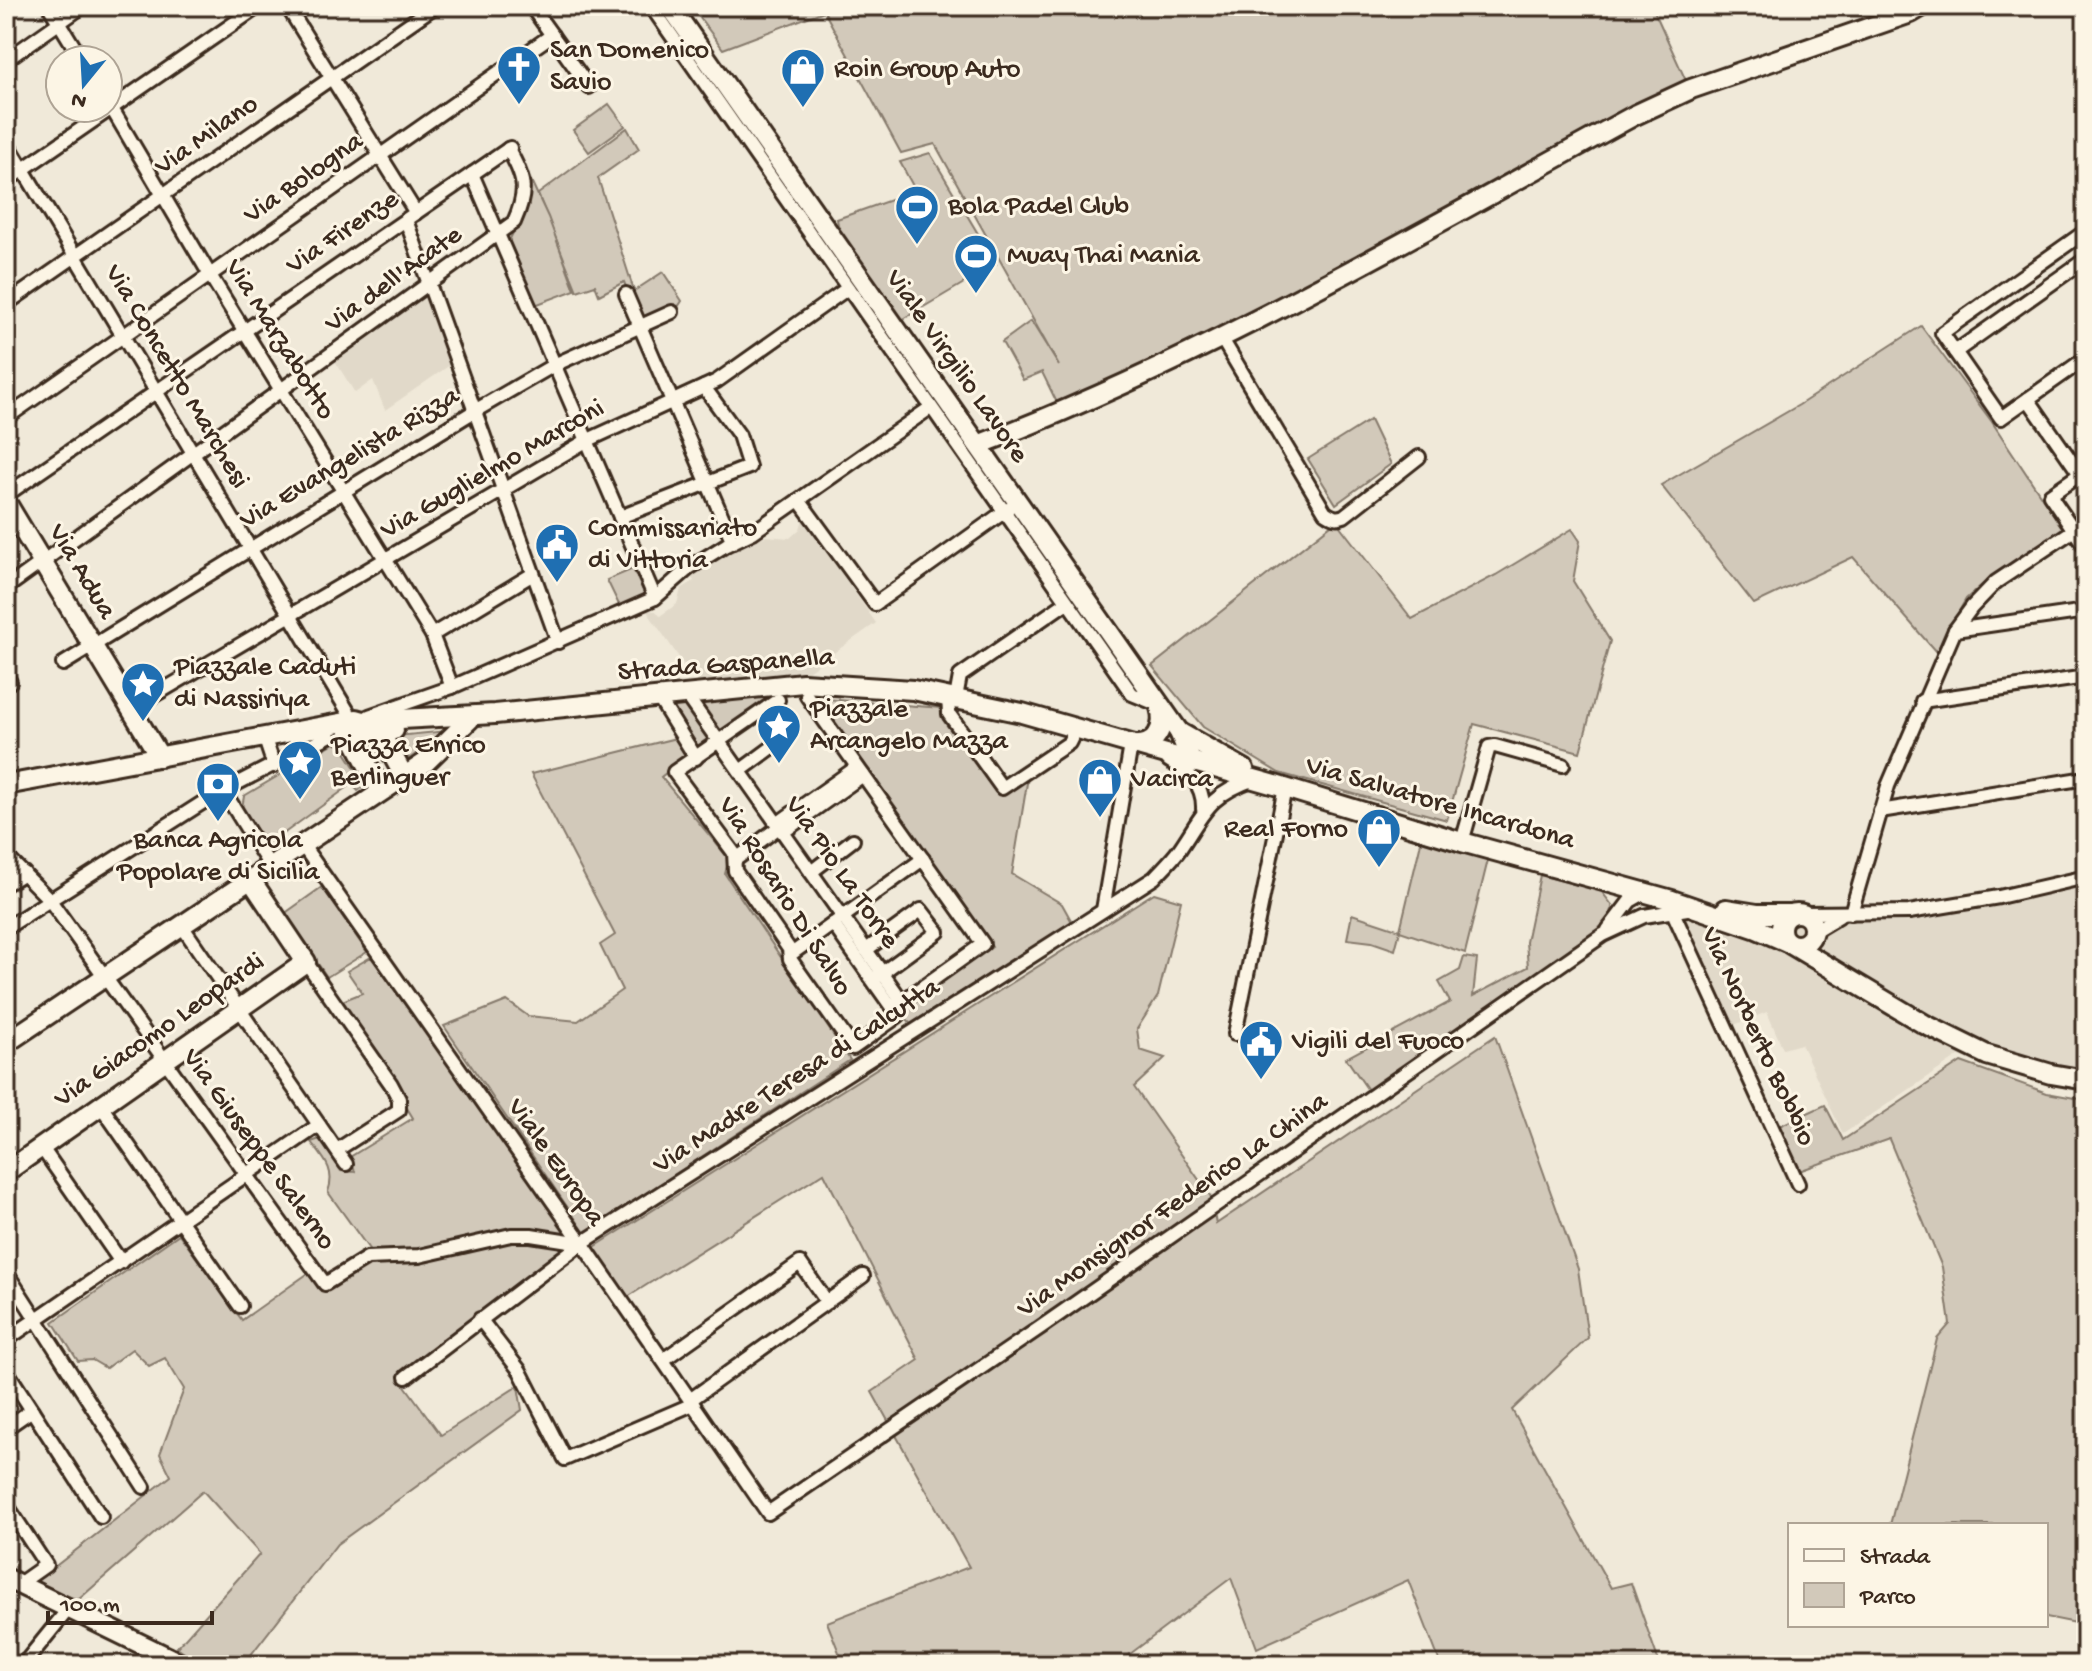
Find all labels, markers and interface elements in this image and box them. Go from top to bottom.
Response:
place label: San Domenico Savio [550,35,709,100]
church icon: San Domenico Savio [495,43,543,106]
north arrow [44,44,124,124]
shop icon: Roin Group Auto [779,46,827,109]
place label: Roin Group Auto [834,54,1020,87]
text: N [68,85,90,114]
street label: Via Milano [148,88,265,184]
street label: Via Bologna [237,125,371,233]
street label: Via Firenze [280,183,406,283]
sports icon: Bola Padel Club [893,183,941,246]
place label: Bola Padel Club [947,191,1129,224]
street label: Via dell'Acate [318,219,469,341]
sports icon: Muay Thai Mania [952,232,1000,295]
place label: Muay Thai Mania [1007,240,1201,273]
street label: Via Marzabotto [216,253,342,426]
street label: Via Concetto Marchesi [96,258,256,495]
street label: Viale Virgilio Lavore [876,263,1035,470]
street label: Via Evangelista Rizza [234,380,467,538]
street label: Via Guglielmo Marconi [374,393,611,548]
place label: Commissariato di Vittoria [588,513,757,578]
street label: Via Adua [39,517,123,627]
public building icon: Commissariato di Vittoria [533,521,581,584]
street label: Strada Gaspanella [617,642,837,690]
place label: Piazzale Caduti di Nassiriya [173,652,356,717]
place icon: Piazzale Caduti di Nassiriya [119,660,167,723]
place label: Piazzale Arcangelo Mazza [809,694,1009,759]
place icon: Piazzale Arcangelo Mazza [755,702,803,765]
place label: Piazza Enrico Berlinguer [330,730,486,795]
place icon: Piazza Enrico Berlinguer [276,738,324,801]
street label: Via Salvatore Incardona [1301,750,1580,859]
shop icon: Vacirca [1076,756,1124,819]
bank icon: Banca Agricola Popolare di Sicilia [194,760,242,823]
place label: Vacirca [1130,764,1214,797]
street label: Via Rosario Di Salvo [709,790,859,1003]
street label: Via Pio La Torre [776,790,906,956]
shop icon: Real Forno [1355,806,1403,869]
place label: Real Forno [1224,814,1348,847]
place label: Banca Agricola Popolare di Sicilia [116,825,321,890]
street label: Via Norberto Bobbio [1691,922,1822,1152]
street label: Via Giacomo Leopardi [48,946,272,1117]
street label: Via Madre Teresa di Calcutta [647,971,948,1183]
public building icon: Vigili del Fuoco [1237,1018,1285,1081]
place label: Vigili del Fuoco [1291,1026,1464,1059]
street label: Via Giuseppe Salerno [173,1042,342,1257]
street label: Via Monsignor Federico La China [1010,1085,1336,1327]
street label: Viale Europa [498,1092,612,1235]
legend [1788,1523,2048,1627]
text: Strada [1860,1544,1931,1573]
scale bar [48,1575,212,1625]
text: Parco [1859,1584,1916,1613]
text: 100 m [59,1592,120,1621]

